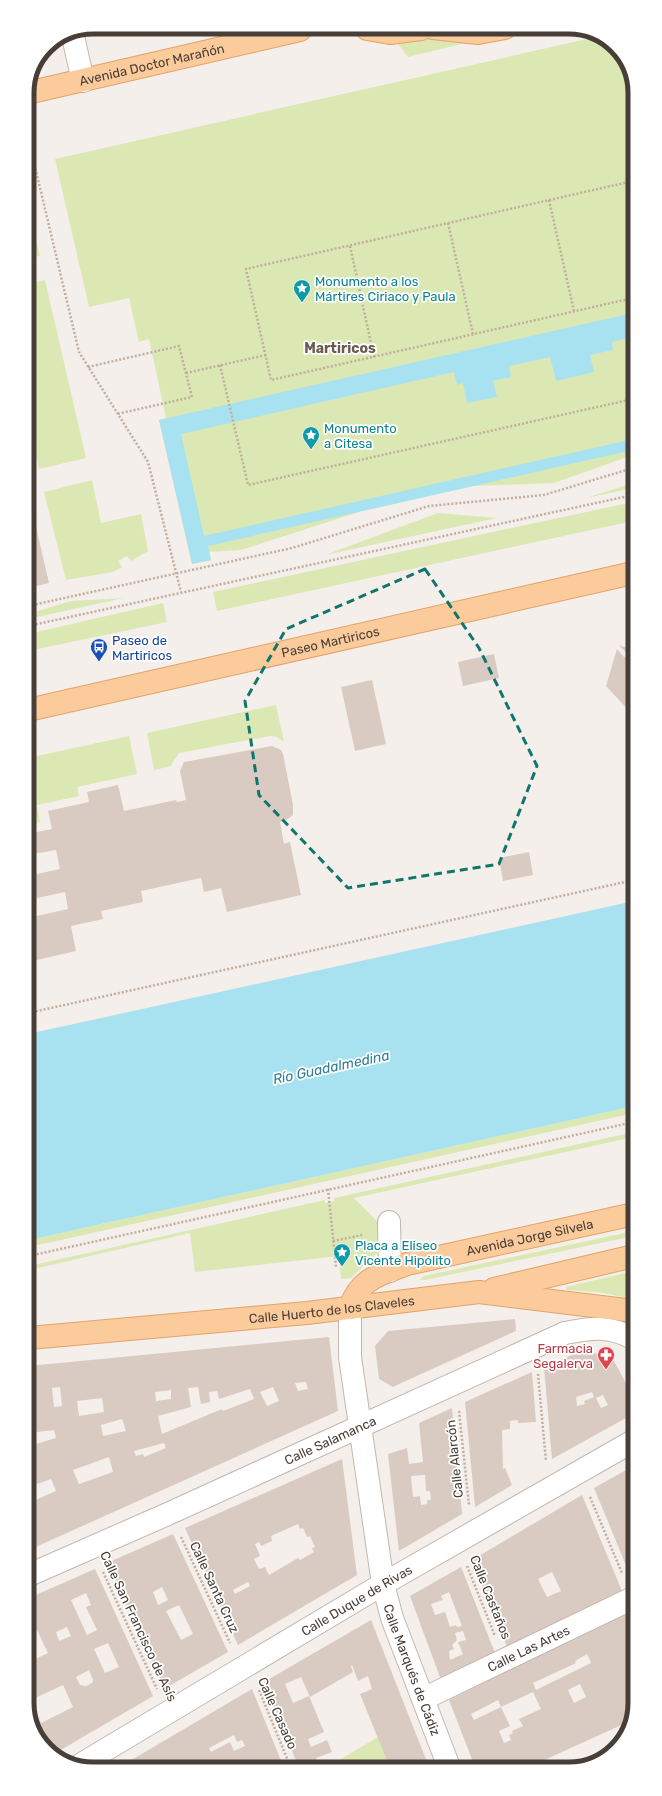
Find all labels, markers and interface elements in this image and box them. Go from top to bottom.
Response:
street label: Avenida Doctor Marañón [78,41,226,89]
place label: Monumento a los Mártires Ciriaco y Paula [315,274,456,304]
place icon: Monumento a los Mártires Ciriaco y Paula [292,278,312,303]
district label: Martiricos [304,340,376,357]
place label: Monumento a Citesa [324,421,397,451]
place icon: Monumento a Citesa [301,425,321,450]
street label: Paseo Martiricos [280,624,381,660]
place label: Paseo de Martiricos [112,633,172,663]
bus stop icon: Paseo de Martiricos [89,637,109,662]
water label: Río Guadalmedina [271,1047,391,1088]
street label: Avenida Jorge Silvela [465,1216,595,1259]
place label: Placa a Eliseo Vicente Hipólito [355,1238,451,1268]
place icon: Placa a Eliseo Vicente Hipólito [332,1242,352,1267]
street label: Calle Huerto de los Claveles [248,1293,416,1326]
place label: Farmacia Segalerva [533,1341,593,1372]
pharmacy icon: Farmacia Segalerva [596,1345,616,1370]
street label: Calle Salamanca [282,1413,379,1468]
street label: Calle Alarcón [443,1419,466,1499]
street label: Calle Santa Cruz [187,1539,242,1636]
street label: Calle San Francisco de Asís [97,1549,180,1704]
street label: Calle Castaños [467,1553,514,1642]
street label: Calle Duque de Rivas [299,1562,415,1639]
street label: Calle Marqués de Cádiz [381,1602,443,1738]
street label: Calle Las Artes [485,1622,572,1675]
street label: Calle Casado [255,1675,300,1752]

